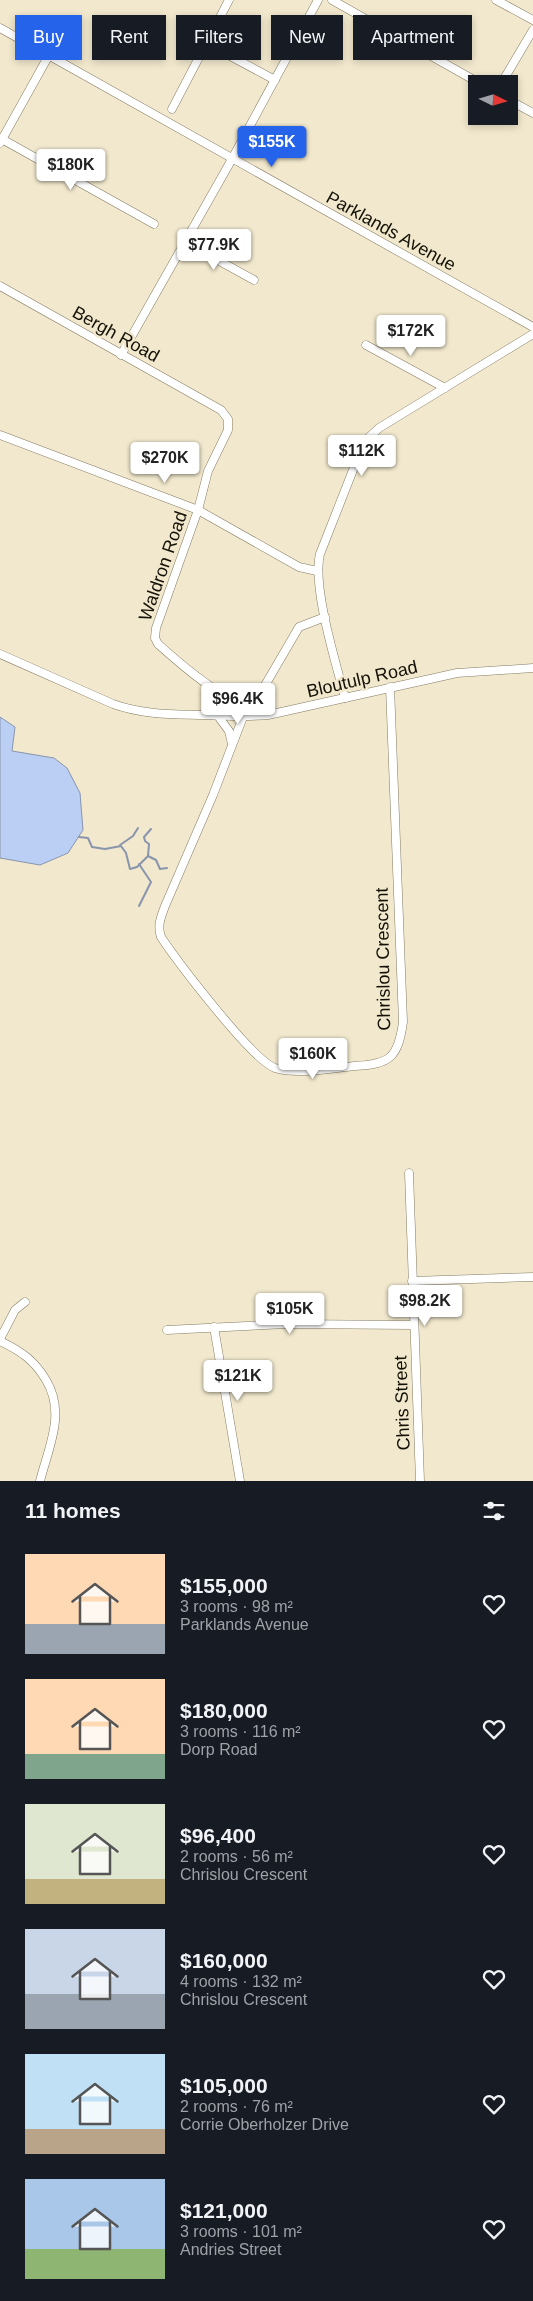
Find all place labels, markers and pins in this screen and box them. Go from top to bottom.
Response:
pin: $155K [237,126,307,168]
pin: $180K [36,148,106,191]
pin: $77.9K [173,228,255,271]
pin: $172K [376,314,446,357]
pin: $112K [327,434,397,477]
pin: $270K [130,442,200,484]
pin: $96.4K [197,682,279,725]
pin: $160K [278,1038,348,1080]
pin: $98.2K [384,1284,466,1327]
pin: $105K [255,1292,325,1335]
pin: $121K [203,1360,273,1402]

